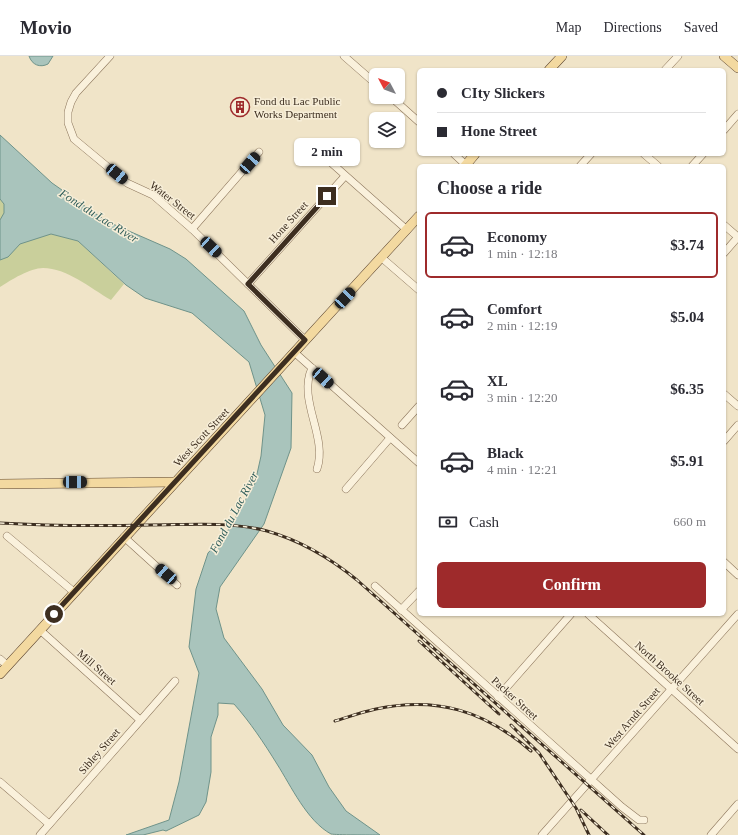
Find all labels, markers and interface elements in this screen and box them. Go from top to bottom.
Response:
text: Movio [20,17,72,38]
text: Map [556,20,581,35]
text: Directions [603,20,662,35]
text: Saved [684,20,718,35]
north arrow [369,68,405,104]
map controls [369,68,405,148]
text: CIty Slickers [461,85,545,101]
place label: Fond du Lac Public Works Department [254,95,341,120]
building icon: Fond du Lac Public Works Department [229,96,251,118]
button: layers [369,112,405,148]
text: Hone Street [461,123,537,139]
callout: 2 min [294,138,360,166]
text: 2 min [311,144,343,159]
car [238,150,262,176]
car [104,162,130,186]
text: Choose a ride [437,178,542,198]
street label: Water Street [148,179,198,221]
water label: Fond du Lac River [56,186,141,246]
route end [318,187,336,205]
street label: Hone Street [266,199,310,245]
icon: car [439,227,475,263]
text: Economy [487,229,547,245]
car [198,234,224,260]
text: $3.74 [670,237,704,253]
text: 1 min · 12:18 [487,246,557,261]
car [332,285,358,311]
icon: car [439,299,475,335]
text: Comfort [487,301,542,317]
text: $5.04 [670,309,704,325]
text: 2 min · 12:19 [487,318,557,333]
car [310,366,336,390]
icon: car [439,371,475,407]
text: XL [487,373,508,389]
text: $6.35 [670,381,704,397]
text: 3 min · 12:20 [487,390,557,405]
street label: West Scott Street [171,405,231,469]
icon: car [439,443,475,479]
text: Black [487,445,524,461]
text: $5.91 [670,453,704,469]
text: 4 min · 12:21 [487,462,557,477]
water label: Fond du Lac River [206,469,262,556]
car [63,476,87,488]
icon: cash [437,511,459,533]
text: Cash [469,514,499,530]
text: 660 m [673,514,706,529]
car [153,562,179,586]
button: Confirm [437,562,706,608]
route start [45,605,63,623]
street label: North Brooke Street [633,639,707,707]
street label: Mill Street [75,647,119,687]
street label: Packer Street [489,674,541,722]
street label: West Arndt Street [602,685,662,751]
street label: Sibley Street [76,726,122,776]

